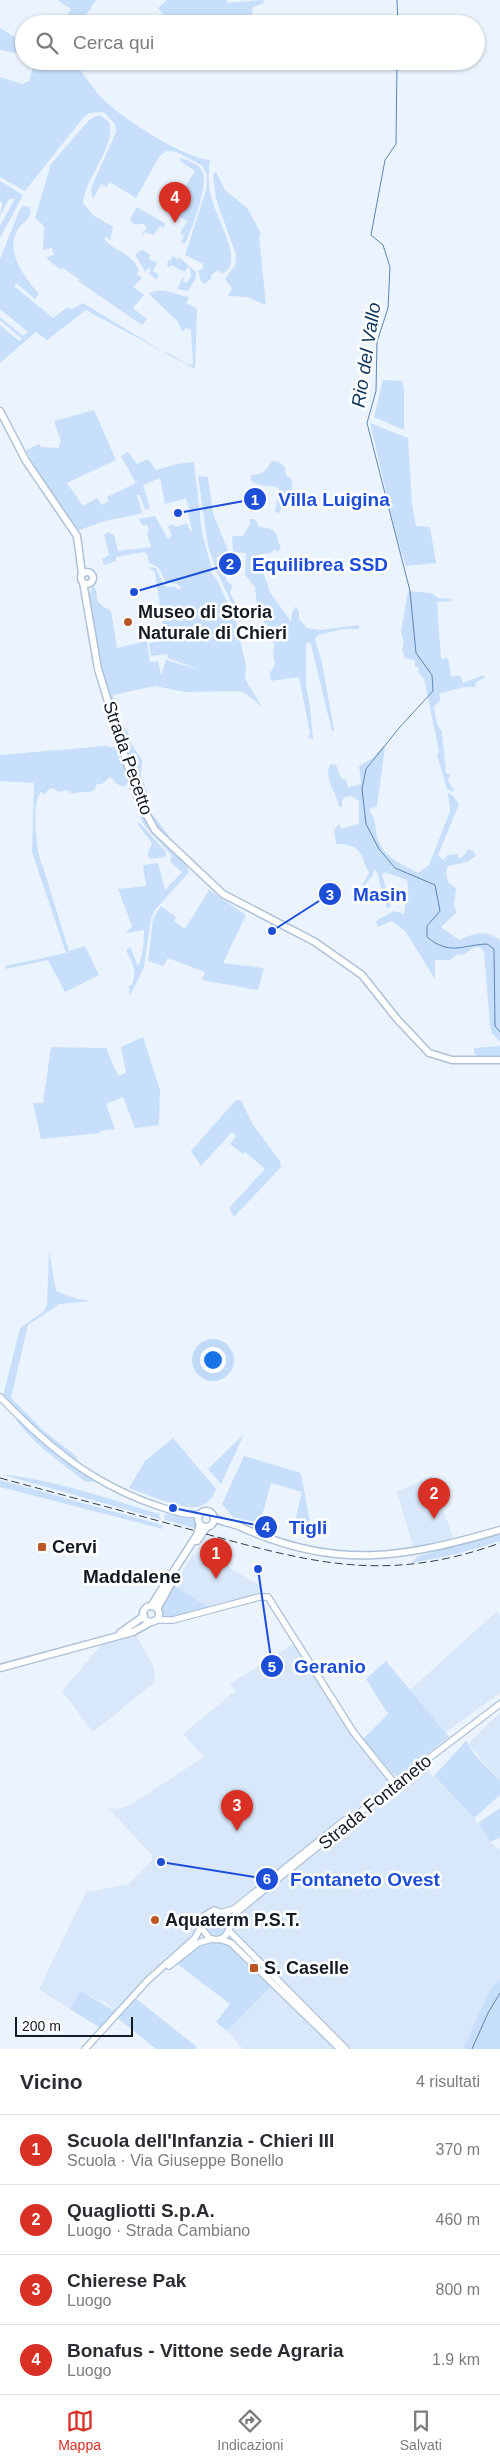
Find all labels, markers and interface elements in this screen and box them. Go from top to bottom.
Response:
search box [15,15,485,70]
icon: search [33,29,61,57]
text: Cerca qui [73,32,154,53]
pin: 4 [159,182,191,223]
water label: Rio del Vallo [347,301,385,409]
callout: Villa Luigina [243,482,400,516]
text: Villa Luigina [278,489,390,510]
text: 1 [251,491,259,508]
callout: Equilibrea SSD [217,547,398,581]
text: Equilibrea SSD [252,554,388,575]
text: 2 [226,555,234,572]
place label: Museo di Storia Naturale di Chieri [138,602,287,643]
marker: Museo di Storia Naturale di Chieri [122,616,134,628]
street label: Strada Pecetto [99,698,157,818]
callout: Masin [318,877,417,911]
text: Masin [353,884,407,905]
text: 3 [326,886,334,903]
your location [200,1347,226,1373]
pin: 2 [418,1478,450,1519]
callout: Tigli [254,1510,337,1544]
text: Tigli [289,1517,327,1538]
text: 4 [262,1518,271,1535]
place label: Cervi [52,1537,97,1557]
pin: 1 [200,1538,232,1579]
marker: Cervi [36,1541,48,1553]
district label: Maddalene [83,1566,181,1587]
callout: Geranio [259,1649,376,1683]
text: Geranio [294,1656,366,1677]
text: 5 [268,1658,276,1675]
street label: Strada Fontaneto [315,1750,435,1854]
pin: 3 [221,1790,253,1831]
callout: Fontaneto Ovest [255,1862,450,1896]
text: Fontaneto Ovest [290,1869,441,1890]
text: 6 [263,1870,271,1887]
place label: Aquaterm P.S.T. [165,1910,300,1930]
marker: Aquaterm P.S.T. [149,1914,161,1926]
place label: S. Caselle [264,1958,349,1978]
marker: S. Caselle [248,1962,260,1974]
scale bar [15,2014,132,2037]
text: 200 m [22,2018,61,2034]
text: Vicino [20,2070,83,2093]
text: 4 risultati [416,2073,480,2090]
text: Scuola dell'Infanzia - Chieri III [67,2130,334,2151]
text: 1 [32,2141,40,2158]
text: 370 m [436,2141,480,2158]
text: Scuola · Via Giuseppe Bonello [67,2152,284,2169]
text: Quagliotti S.p.A. [67,2200,215,2221]
text: 2 [32,2211,40,2228]
text: 460 m [436,2211,480,2228]
text: Luogo · Strada Cambiano [67,2222,250,2239]
text: Chierese Pak [67,2270,186,2291]
text: 3 [32,2281,40,2298]
text: 800 m [436,2281,480,2298]
text: Luogo [67,2292,112,2309]
text: Bonafus - Vittone sede Agraria [67,2340,344,2361]
text: 4 [32,2351,40,2368]
text: 1.9 km [432,2351,480,2368]
text: Luogo [67,2362,112,2379]
tab: Mappa [58,2407,101,2453]
tab: Indicazioni [217,2407,283,2453]
tab: Salvati [400,2407,442,2453]

